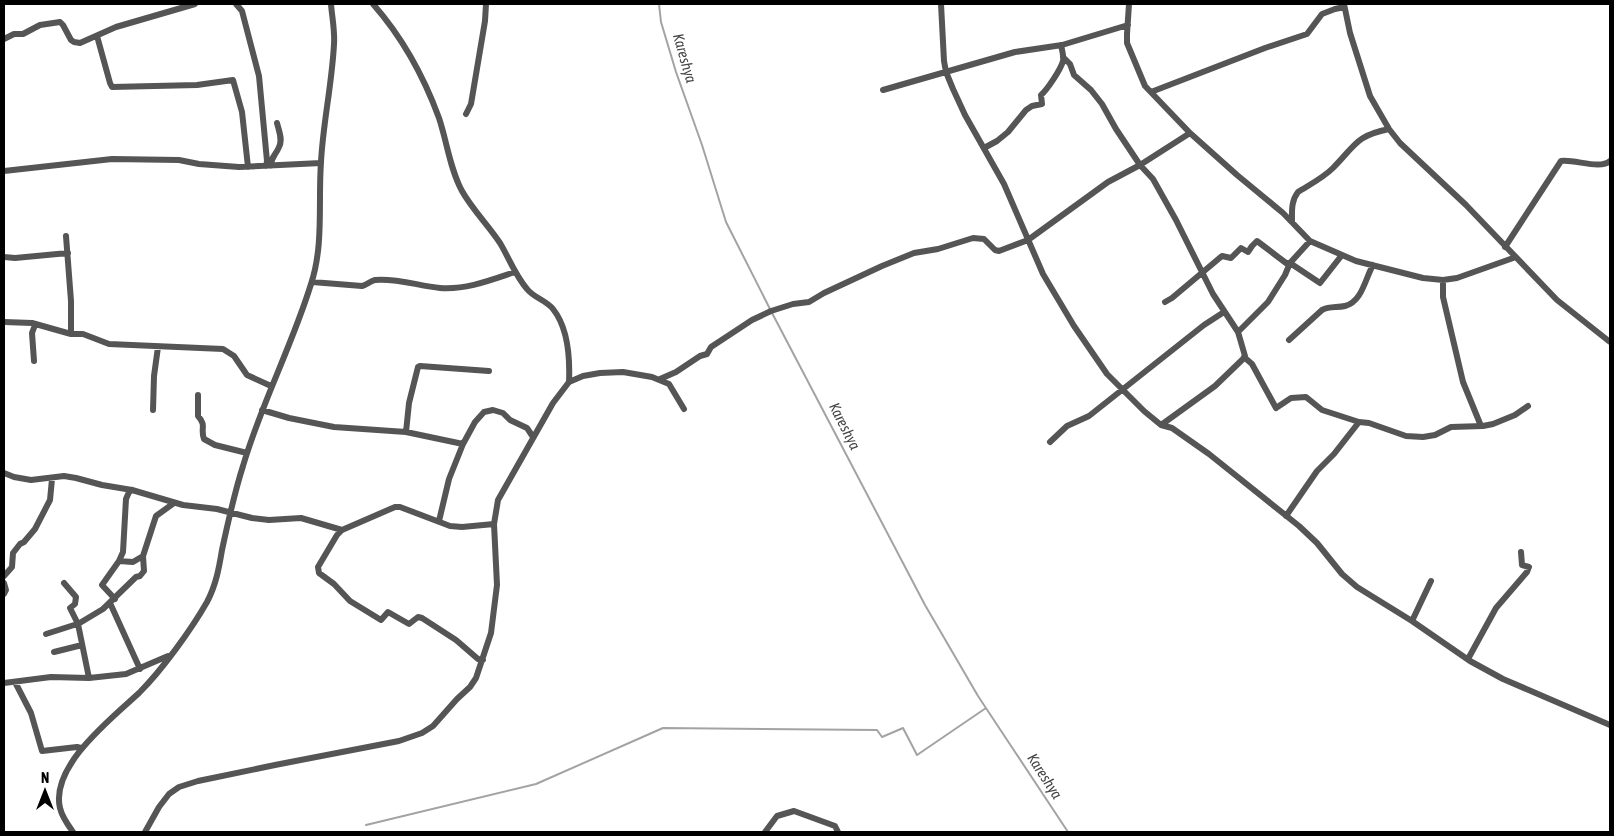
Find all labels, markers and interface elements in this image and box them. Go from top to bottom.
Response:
water label: Kareshya [670,31,700,85]
water label: Kareshya [826,400,864,452]
water label: Kareshya [1024,750,1066,802]
north arrow [20,766,70,816]
text: N [41,770,49,786]

